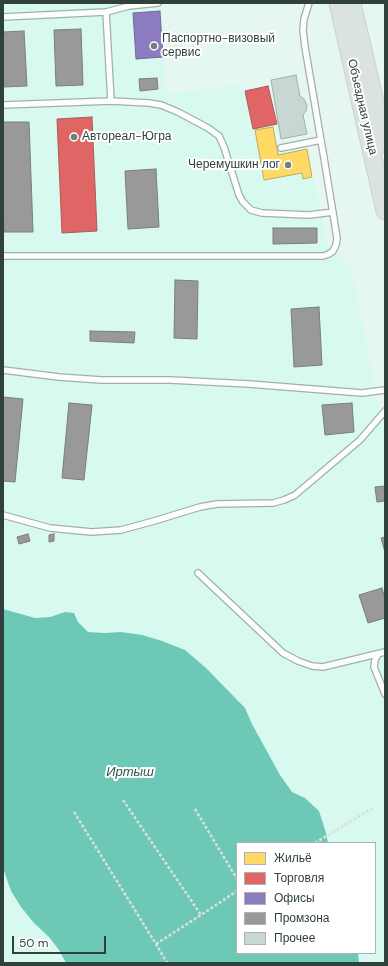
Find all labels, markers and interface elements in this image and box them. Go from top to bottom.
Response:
place label: Паспортно-визовый сервис [162,32,275,60]
marker: Паспортно-визовый сервис [149,41,159,51]
street label: Объездная улица [344,58,380,156]
place label: Автореал-Югра [82,130,172,144]
marker: Автореал-Югра [69,132,79,142]
place label: Черемушкин лог [188,158,280,172]
marker: Черемушкин лог [283,160,293,170]
water label: Иртыш [106,765,154,781]
legend [236,842,376,954]
text: Жильё [274,850,312,866]
text: Торговля [274,870,324,886]
text: Офисы [274,890,315,906]
text: Промзона [274,910,329,926]
scale bar [14,928,108,954]
text: Прочее [274,930,315,946]
text: 50 m [19,935,48,951]

